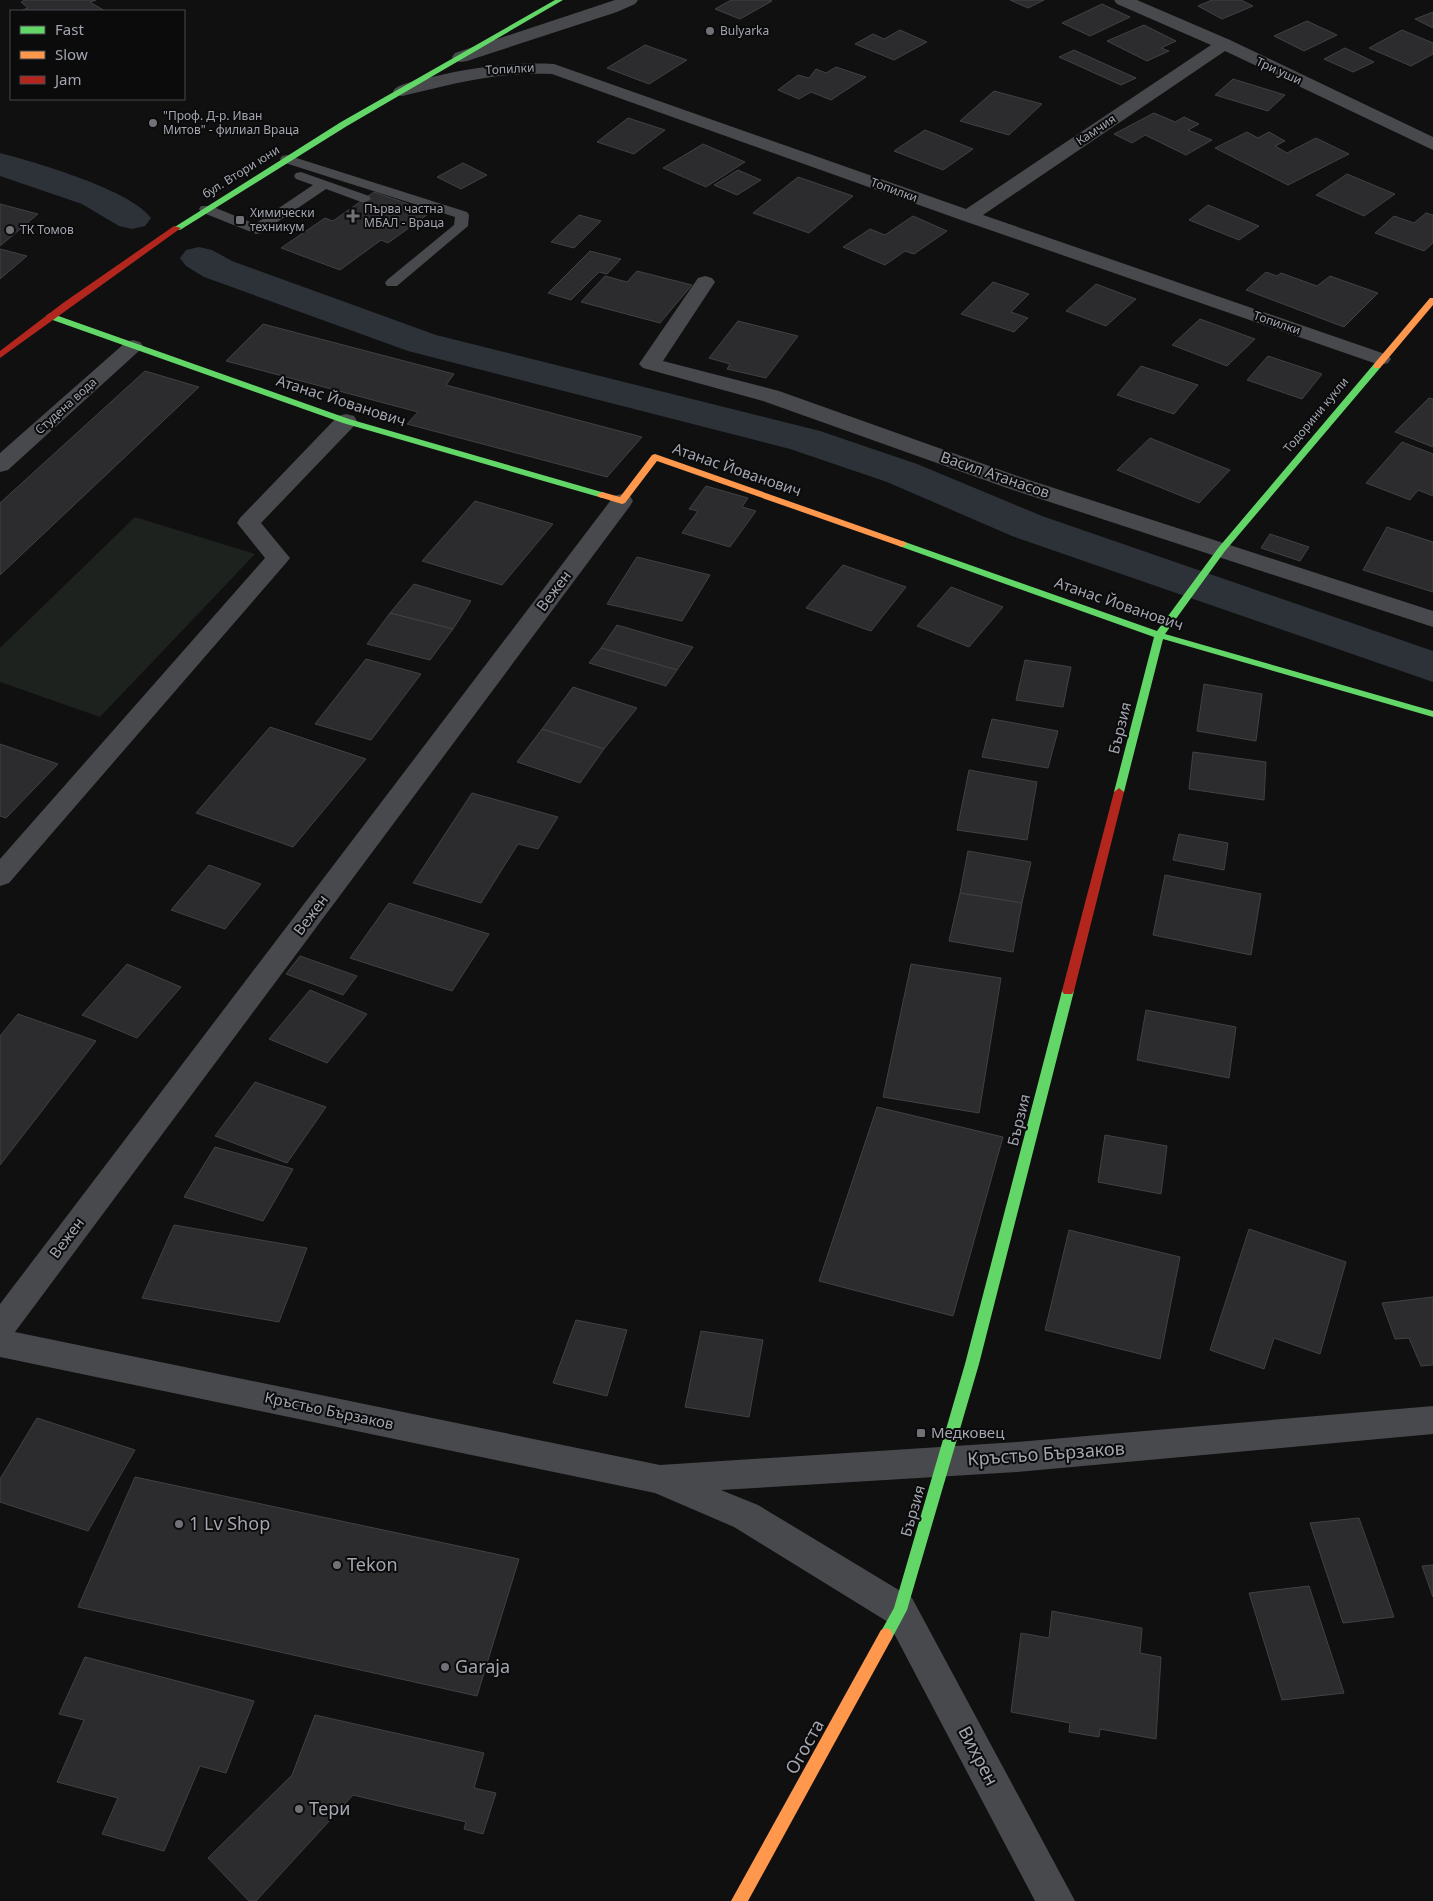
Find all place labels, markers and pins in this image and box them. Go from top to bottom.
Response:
place label: Bulyarka [720,22,769,39]
marker: Bulyarka [704,25,716,37]
place label: "Проф. Д-р. Иван Митов" - филиал Враца [163,107,299,138]
marker: "Проф. Д-р. Иван Митов" - филиал Враца [147,117,159,129]
place label: Първа частна МБАЛ - Враца [364,200,444,231]
place label: Химически техникум [250,204,315,235]
marker: Първа частна МБАЛ - Враца [346,209,360,223]
marker: Химически техникум [234,214,246,226]
place label: ТК Томов [20,221,74,238]
marker: ТК Томов [4,224,16,236]
place label: Медковец [931,1422,1005,1442]
marker: Медковец [915,1427,927,1439]
place label: 1 Lv Shop [189,1511,270,1535]
marker: 1 Lv Shop [173,1518,185,1530]
place label: Tekon [347,1552,398,1576]
marker: Tekon [331,1559,343,1571]
place label: Garaja [455,1654,510,1678]
marker: Garaja [439,1661,451,1673]
place label: Тери [309,1796,350,1820]
marker: Тери [293,1803,305,1815]

